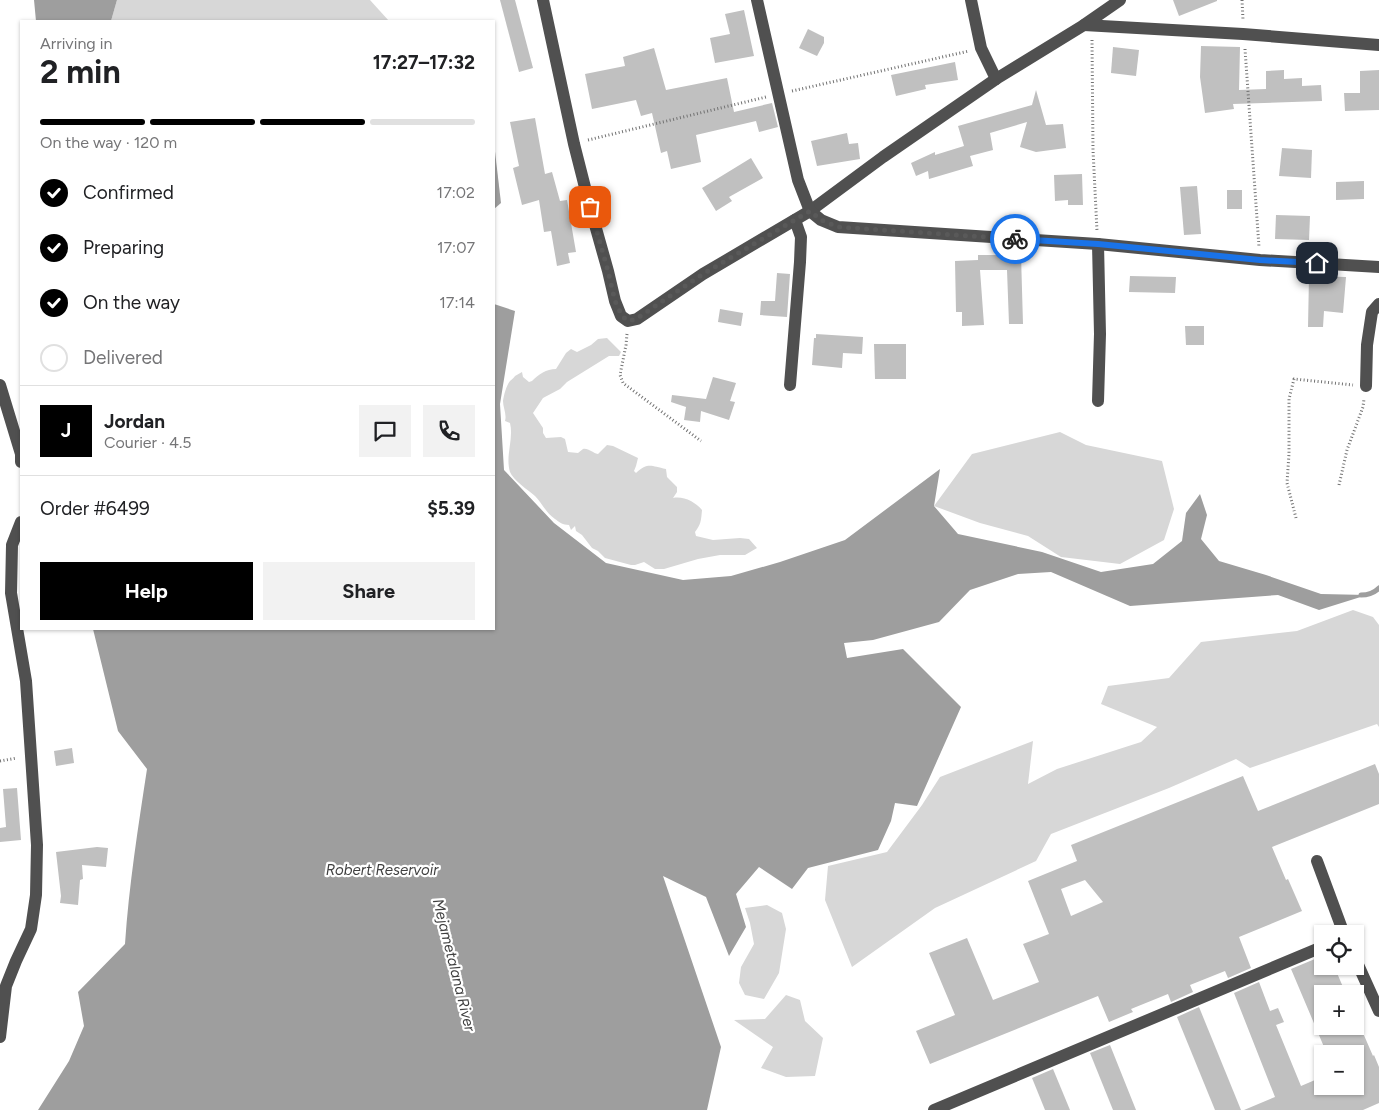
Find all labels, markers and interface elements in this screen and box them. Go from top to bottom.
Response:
text: Arriving in [40,34,112,53]
text: 17:27–17:32 [373,51,475,74]
text: 2 min [40,53,121,91]
text: On the way · 120 m [40,133,177,152]
icon: check [40,179,68,207]
text: Confirmed [83,181,174,204]
text: 17:02 [437,183,475,202]
pin [569,186,611,228]
icon: bag [576,193,604,221]
courier [990,214,1040,264]
icon: bike [1001,225,1029,253]
icon: check [40,234,68,262]
text: Preparing [83,236,164,259]
text: 17:07 [437,238,475,257]
pin [1296,242,1338,284]
icon: home [1303,249,1331,277]
icon: check [40,289,68,317]
text: On the way [83,291,180,314]
text: 17:14 [439,293,475,312]
text: Delivered [83,346,163,369]
button: chat [359,405,411,457]
button: phone [423,405,475,457]
text: Jordan [104,410,165,433]
text: J [61,419,71,442]
text: Courier · 4.5 [104,433,191,452]
text: Order #6499 [40,497,150,520]
text: $5.39 [427,497,475,520]
button: Help [40,562,253,620]
button: Share [263,562,475,620]
water label: Robert Reservoir [326,861,439,879]
water label: Mejametalana River [429,897,479,1034]
map controls [1314,925,1364,1095]
button: locate [1314,925,1364,975]
button: + [1314,985,1364,1035]
button: − [1314,1045,1364,1095]

